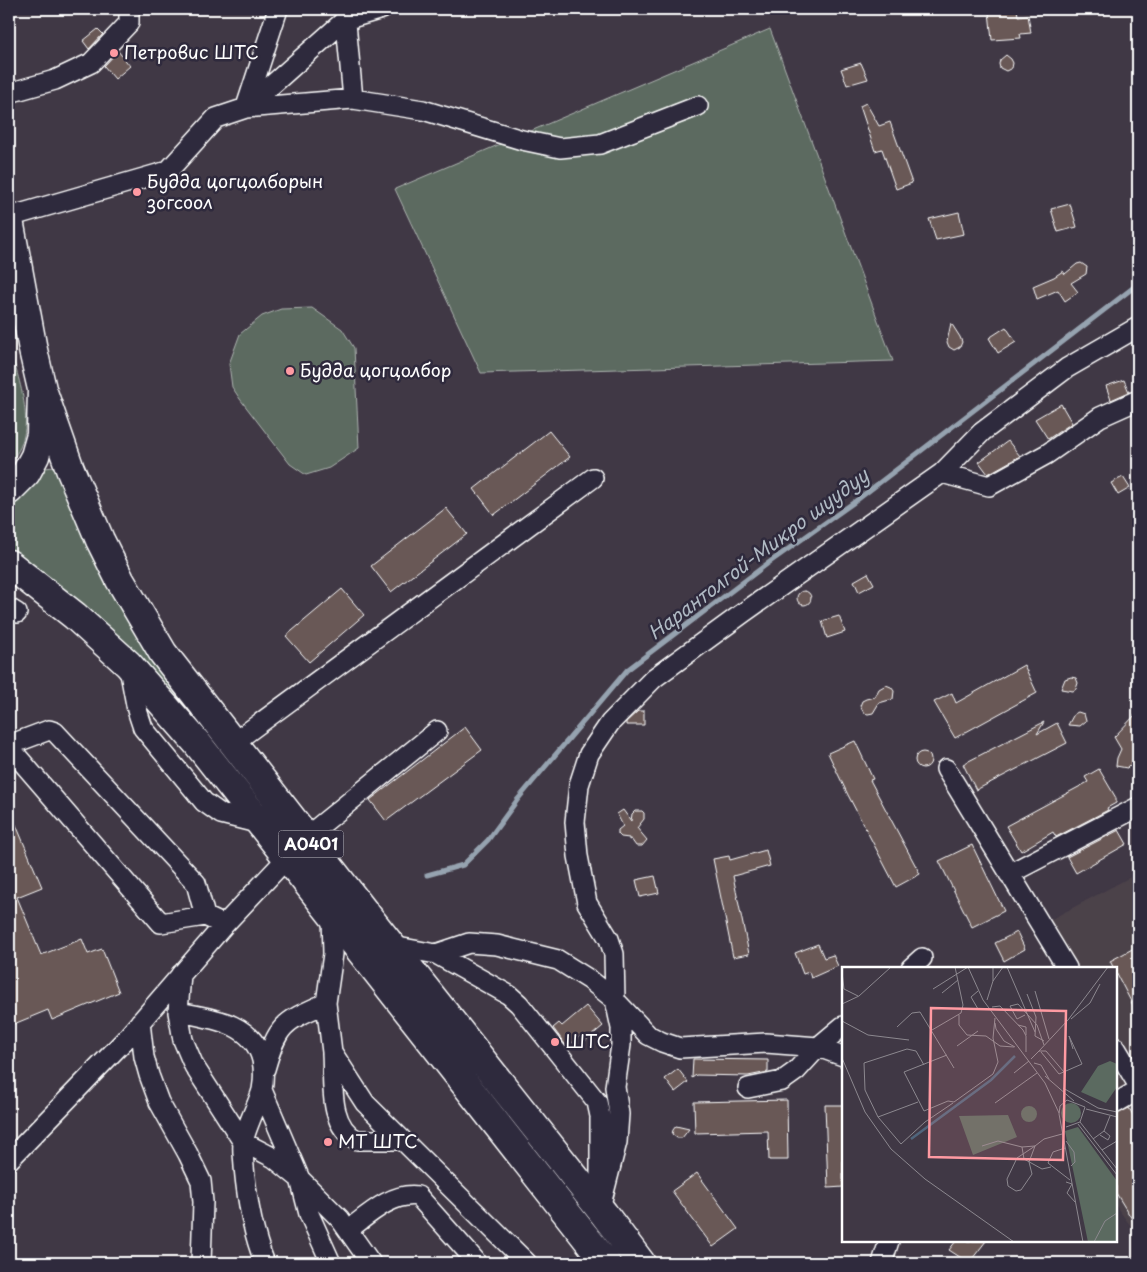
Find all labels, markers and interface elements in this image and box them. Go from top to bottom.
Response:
place label: Петровис ШТС [124,38,259,65]
marker: Петровис ШТС [108,47,120,59]
place label: Будда цогцолборын зогсоол [146,167,323,215]
marker: Будда цогцолборын зогсоол [131,186,143,198]
place label: Будда цогцолбор [300,356,451,383]
marker: Будда цогцолбор [284,365,296,377]
water label: Нарантолгой-Микро шуудуу [641,460,875,646]
road number: A0401 [278,831,344,858]
inset map [842,967,1117,1242]
place label: ШТС [565,1027,610,1054]
marker: ШТС [549,1036,561,1048]
place label: МТ ШТС [338,1127,418,1154]
marker: МТ ШТС [322,1136,334,1148]

